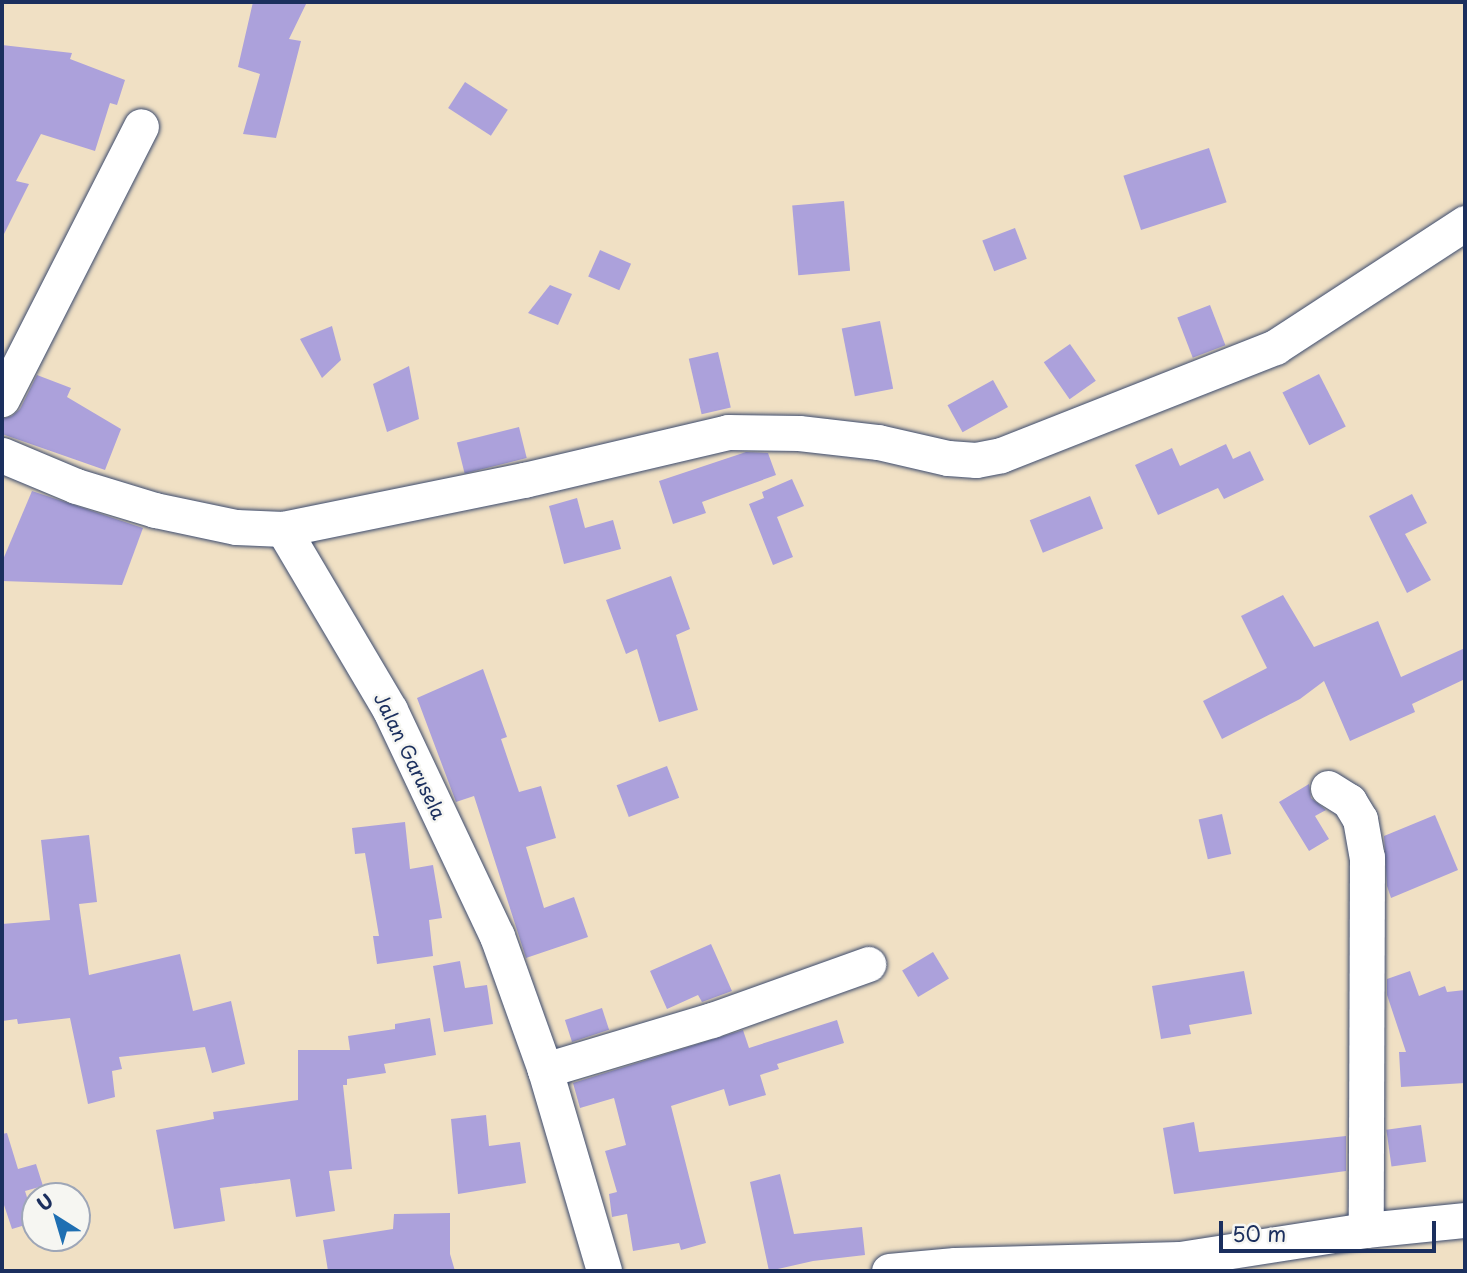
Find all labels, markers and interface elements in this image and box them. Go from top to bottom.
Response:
street label: Jalan Garusela [369,688,451,824]
north arrow [21,1182,91,1252]
text: U [30,1186,59,1217]
scale bar [1222,1206,1439,1250]
text: 50 m [1232,1217,1286,1249]

